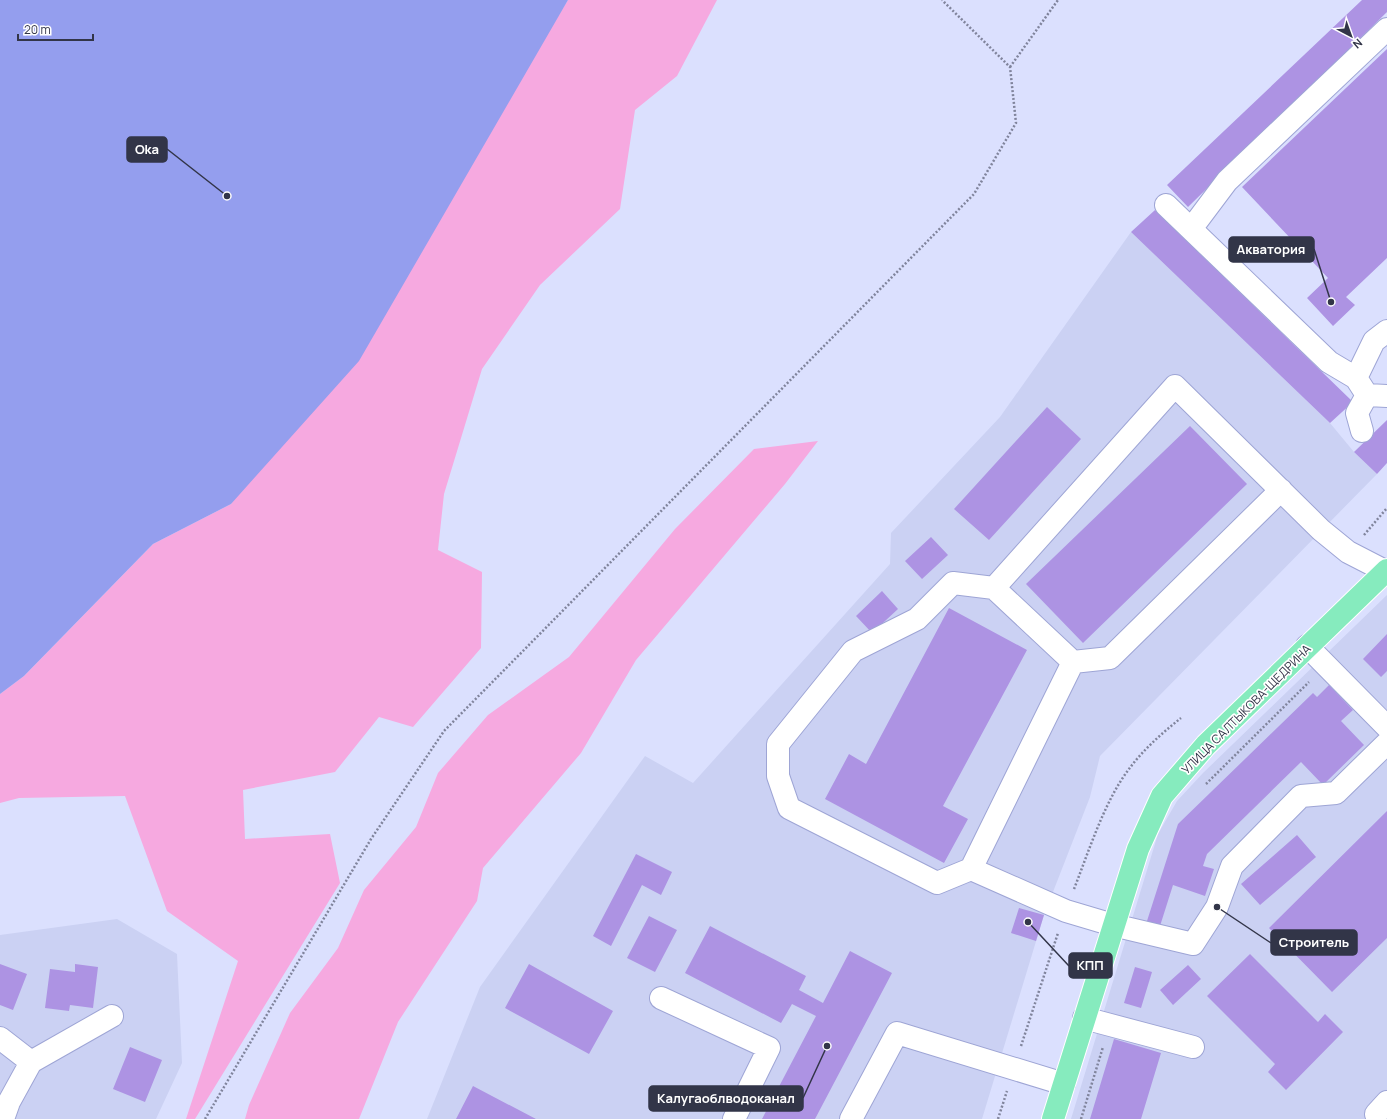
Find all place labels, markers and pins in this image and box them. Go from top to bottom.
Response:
callout: Oka [127,137,167,162]
callout: Акватория [1229,237,1314,262]
callout: Строитель [1271,930,1357,955]
callout: КПП [1069,953,1112,978]
callout: Калугаоблводоканал [649,1086,803,1111]

